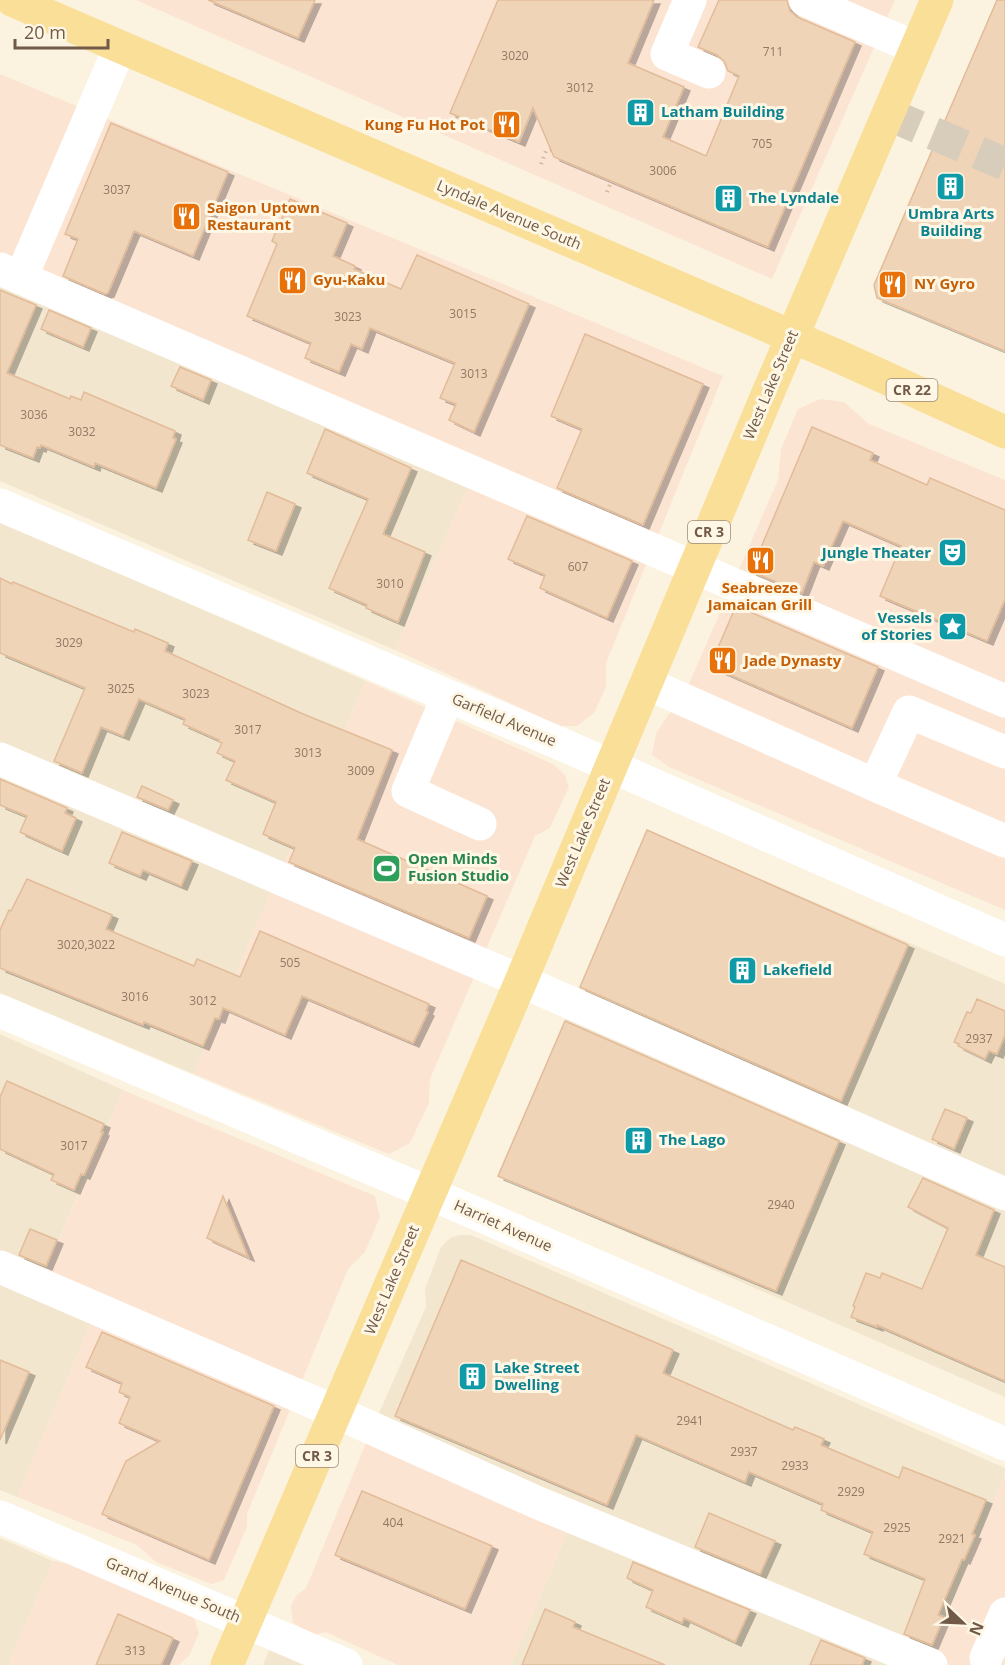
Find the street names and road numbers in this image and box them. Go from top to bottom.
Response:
street label: Lyndale Avenue South [434,175,585,254]
street label: West Lake Street [738,327,802,442]
road number: CR 22 [886,379,938,401]
road number: CR 3 [688,521,730,543]
street label: Garfield Avenue [449,688,560,750]
street label: West Lake Street [550,775,614,890]
street label: Harriet Avenue [451,1195,556,1256]
street label: West Lake Street [359,1222,423,1337]
road number: CR 3 [296,1445,338,1467]
street label: Grand Avenue South [103,1552,244,1627]

